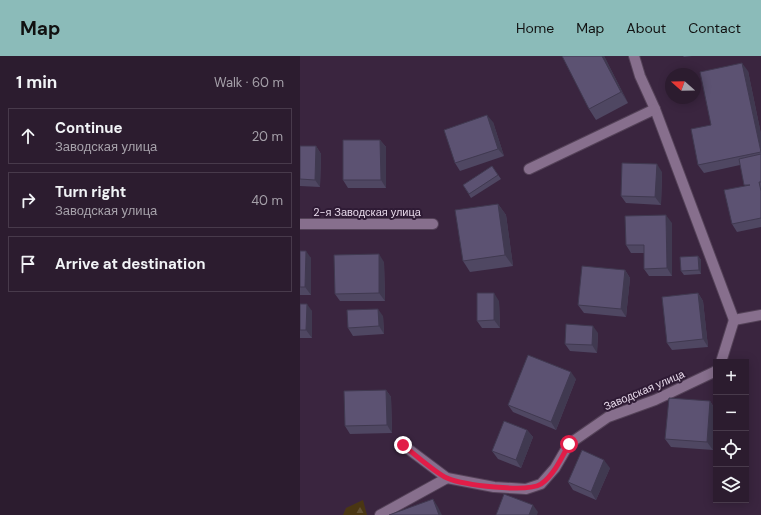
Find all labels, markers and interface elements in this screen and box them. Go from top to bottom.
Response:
text: Map [20,16,60,41]
text: Home [516,19,554,37]
text: Map [576,19,604,37]
text: About [626,19,666,37]
text: Contact [688,19,741,37]
north arrow [665,68,701,104]
text: 1 min [16,71,57,93]
text: Walk · 60 m [214,74,284,91]
text: Continue [55,118,123,138]
icon: ahead [17,125,39,147]
text: 20 m [252,128,283,145]
text: Заводская улица [55,138,157,155]
text: Turn right [55,182,126,202]
icon: right [17,189,39,211]
text: 40 m [251,192,283,209]
text: Заводская улица [55,202,157,219]
street label: 2-я Заводская улица [313,205,422,219]
icon: arrive [17,253,39,275]
text: Arrive at destination [55,254,206,274]
map controls [713,359,749,503]
button: + [713,359,749,395]
street label: Заводская улица [601,366,687,413]
button: − [713,395,749,431]
button: locate [713,431,749,467]
route start [560,435,578,453]
route end [394,436,412,454]
button: layers [713,467,749,503]

